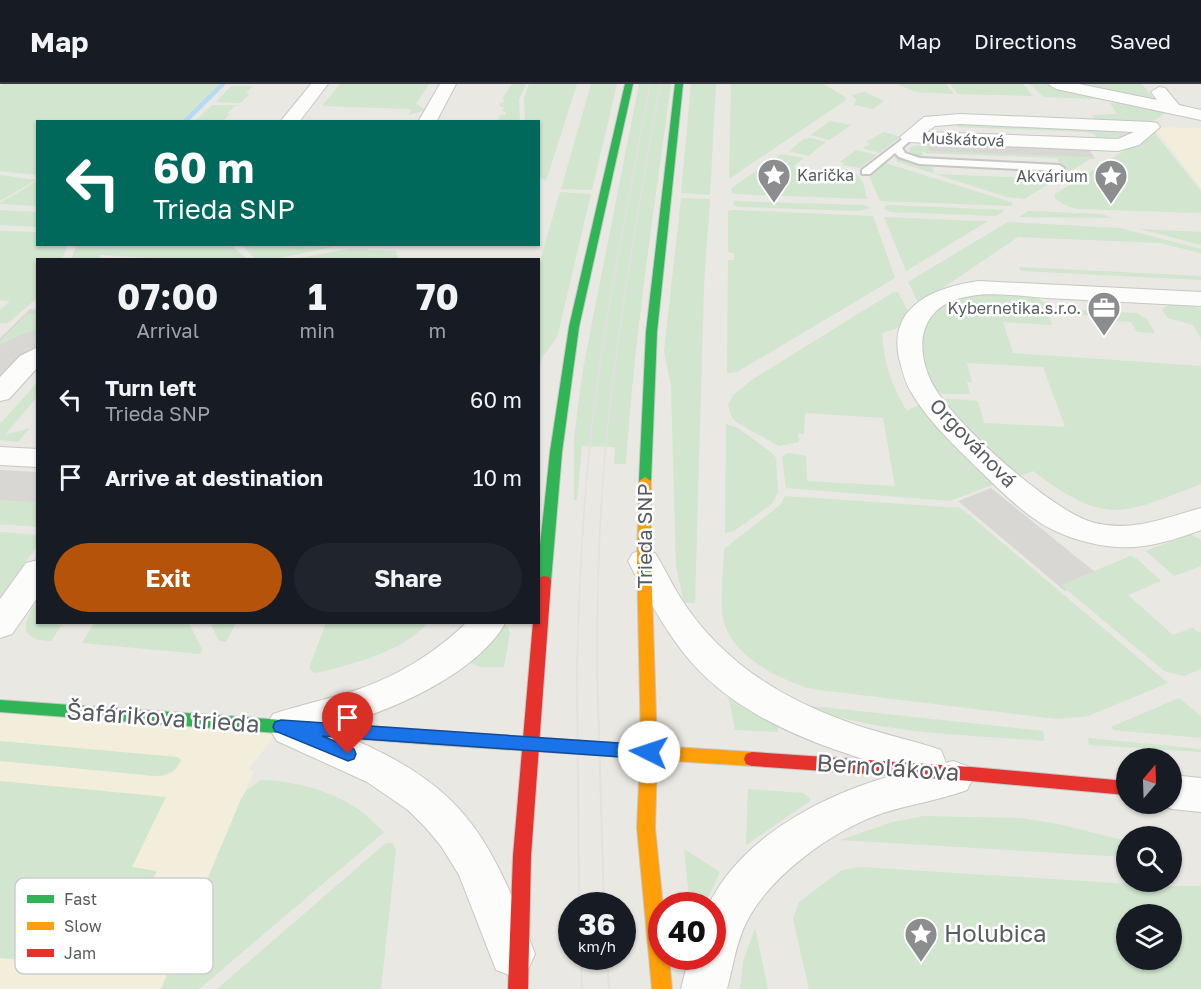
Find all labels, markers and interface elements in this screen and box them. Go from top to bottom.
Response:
text: Map [30,25,88,58]
text: Map [898,28,941,54]
text: Directions [974,28,1077,54]
text: Saved [1110,28,1171,54]
street label: Muškátová [921,128,1005,150]
text: 60 m [153,142,254,192]
icon: left [54,144,132,222]
place icon: Karička [756,157,792,204]
place icon: Akvárium [1093,158,1129,205]
place label: Karička [797,165,854,185]
place label: Akvárium [1016,166,1088,186]
text: Trieda SNP [153,193,295,225]
text: 07:00 [117,275,218,318]
text: 1 [308,275,326,318]
text: 70 [416,275,459,318]
office icon: Kybernetika.s.r.o. [1086,290,1122,337]
place label: Kybernetika.s.r.o. [948,298,1081,318]
text: Arrival [136,318,199,342]
text: min [299,318,335,342]
text: m [429,318,446,342]
text: Turn left [105,374,196,401]
icon: left [54,383,87,416]
text: 60 m [470,386,522,413]
street label: Orgovánová [925,393,1022,492]
text: Trieda SNP [105,401,210,425]
icon: arrive [54,461,87,494]
text: Arrive at destination [105,464,323,491]
text: 10 m [473,464,522,491]
street label: Trieda SNP [632,483,656,589]
button: Exit [54,543,282,612]
button: Share [294,543,522,612]
pin [322,692,373,754]
street label: Šafárikova trieda [66,695,261,738]
icon: arrive [331,701,364,734]
position arrow [617,720,681,784]
street label: Bernolákova [816,747,960,786]
north arrow [1116,748,1182,814]
map controls [1116,748,1182,970]
button: search [1116,826,1182,892]
legend [15,878,213,974]
text: Fast [64,889,97,909]
speed limit sign: 40 [648,892,726,970]
button: layers [1116,904,1182,970]
text: 36 [578,906,616,942]
text: Slow [64,916,102,936]
place icon: Holubica [903,916,939,963]
place label: Holubica [944,918,1047,947]
text: km/h [578,937,616,955]
text: Jam [64,943,96,963]

